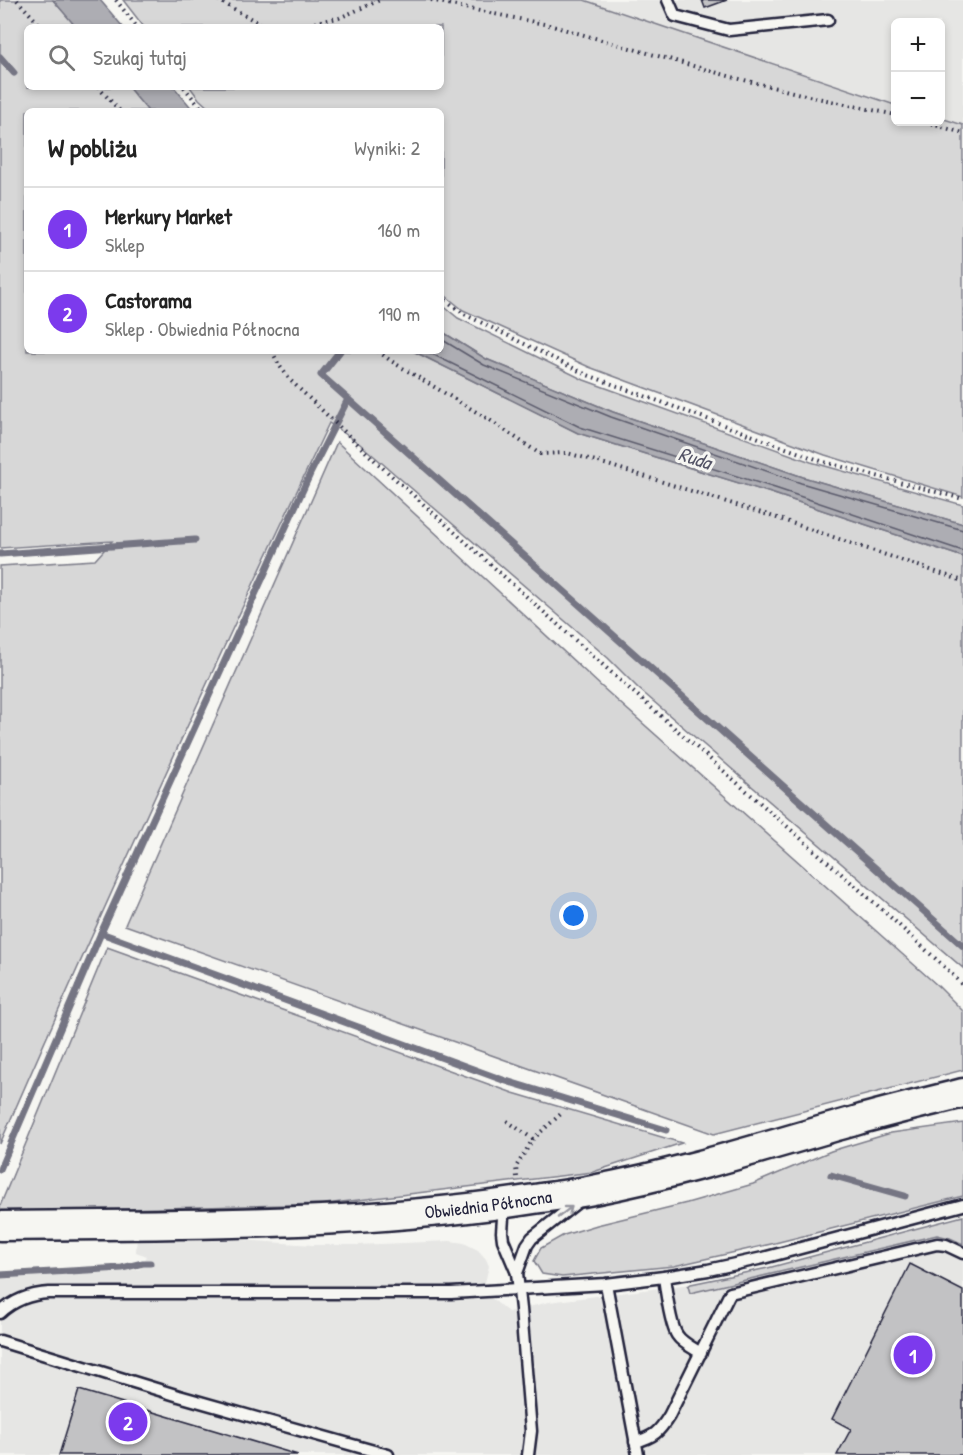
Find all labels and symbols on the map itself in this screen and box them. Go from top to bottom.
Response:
water label: Ruda [675,440,717,476]
your location [559,901,588,930]
street label: Obwiednia Północna [423,1184,553,1225]
one-way arrow [557,1205,573,1218]
pin: 1 [894,1332,932,1378]
pin: 2 [108,1400,148,1444]

